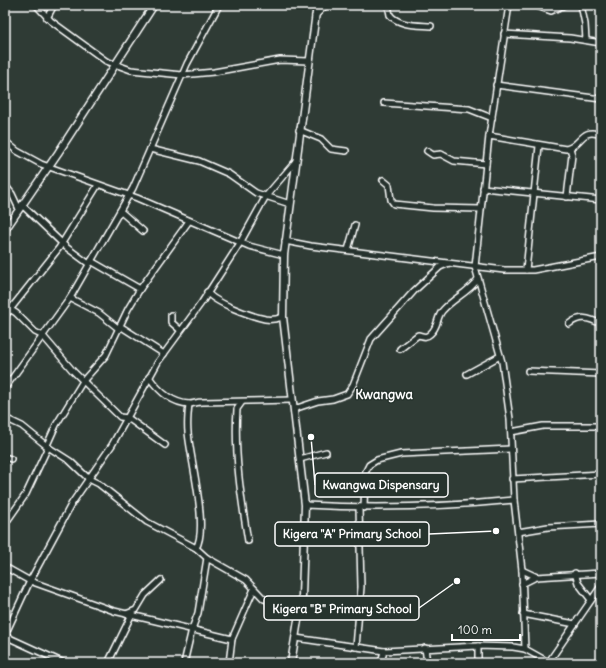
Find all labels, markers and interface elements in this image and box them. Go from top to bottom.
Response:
district label: Kwangwa [355,386,413,403]
callout: Kwangwa Dispensary [315,473,448,497]
text: Kwangwa Dispensary [322,477,440,493]
callout: Kigera "A" Primary School [275,522,429,546]
text: Kigera "A" Primary School [283,526,421,542]
callout: Kigera "B" Primary School [264,596,419,620]
text: Kigera "B" Primary School [272,601,412,617]
scale bar [452,616,520,642]
text: 100 m [458,622,492,637]

